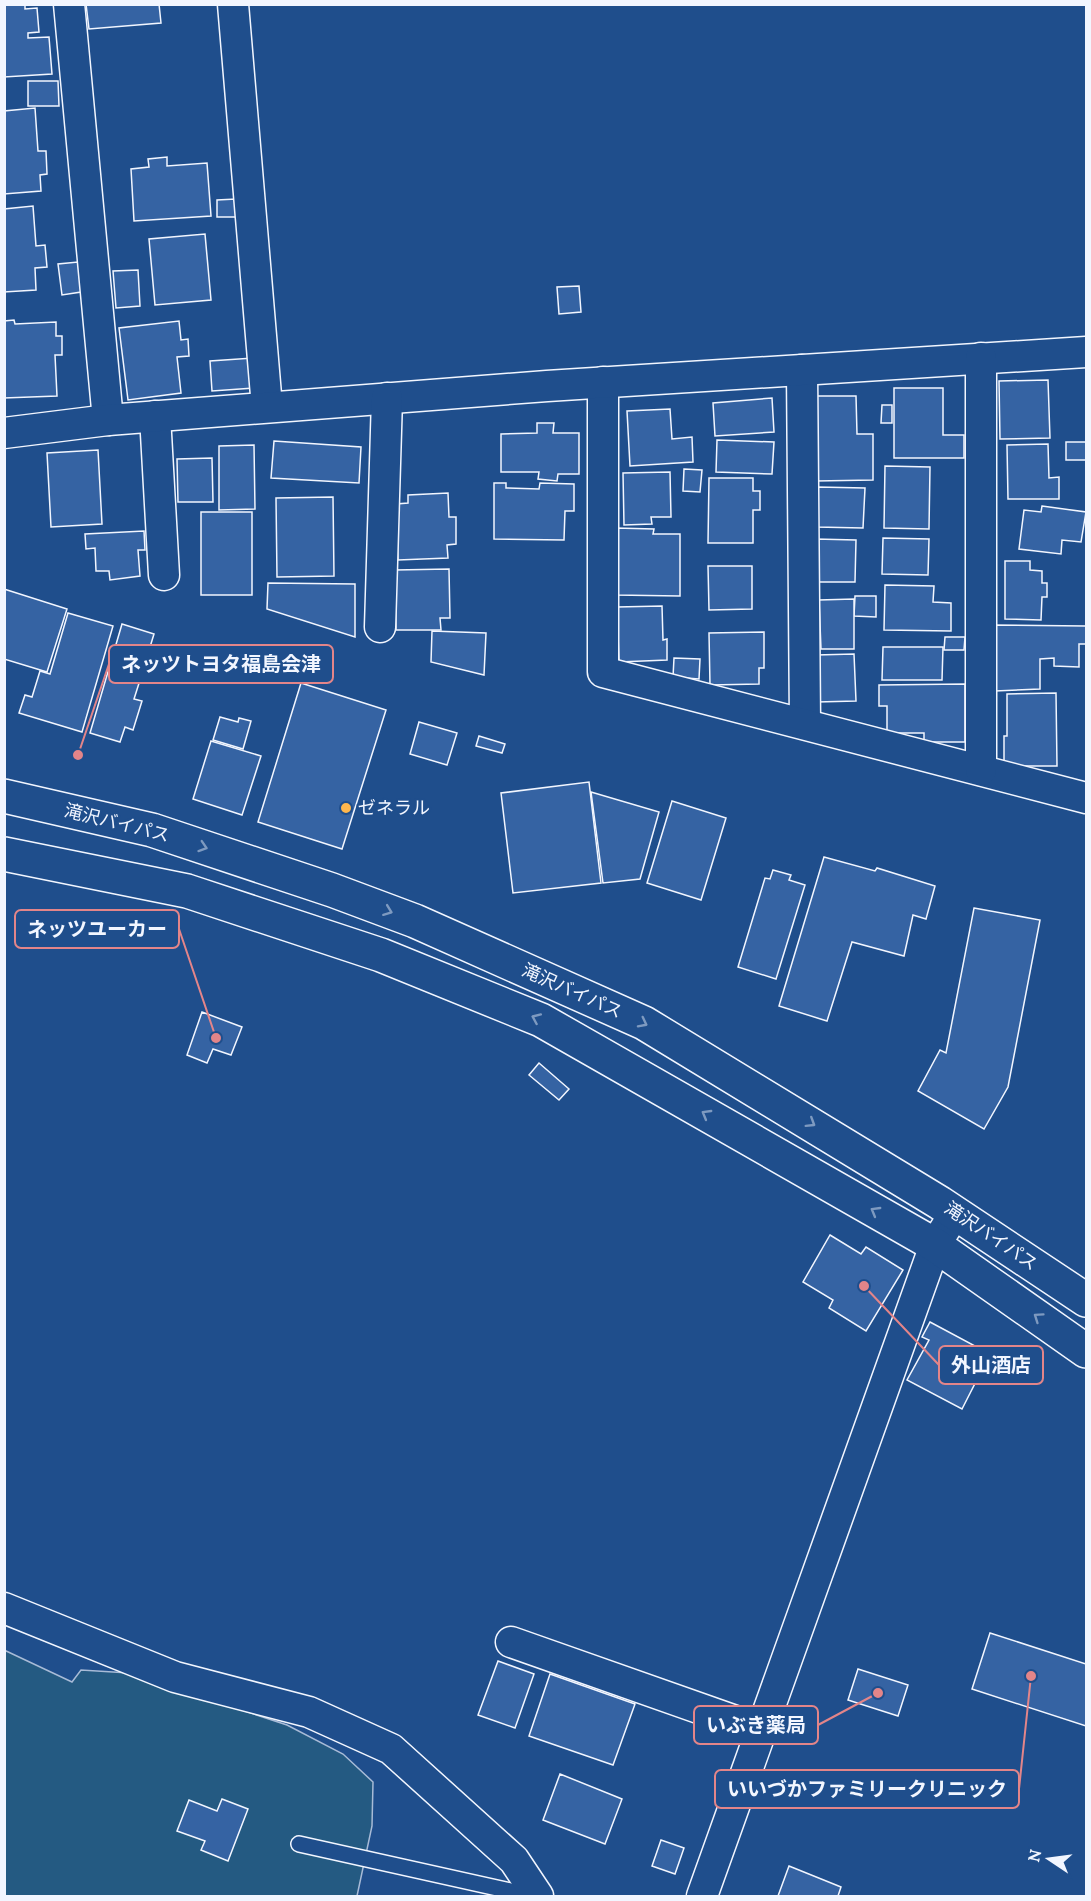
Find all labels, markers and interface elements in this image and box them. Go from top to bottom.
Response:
callout: ネッツトヨタ福島会津 [109,645,333,683]
text: ネッツトヨタ福島会津 [121,651,321,676]
place label: ゼネラル [358,796,430,819]
street label: 滝沢バイパス [62,798,172,847]
marker: ゼネラル [339,801,353,815]
one-way arrow [197,840,208,852]
one-way arrow [381,904,392,916]
callout: ネッツユーカー [15,910,179,948]
text: ネッツユーカー [27,916,167,941]
street label: 滝沢バイパス [518,958,626,1023]
one-way arrow [532,1013,543,1025]
one-way arrow [637,1016,647,1027]
one-way arrow [702,1110,712,1121]
one-way arrow [804,1115,815,1126]
street label: 滝沢バイパス [940,1196,1042,1275]
one-way arrow [871,1207,881,1218]
one-way arrow [1034,1313,1045,1324]
callout: 外山酒店 [939,1346,1043,1384]
text: 外山酒店 [951,1352,1031,1377]
callout: いぶき薬局 [694,1706,818,1744]
text: いぶき薬局 [706,1712,806,1737]
callout: いいづかファミリークリニック [715,1770,1019,1808]
text: いいづかファミリークリニック [727,1776,1007,1801]
north arrow [1019,1829,1079,1889]
text: N [1023,1847,1046,1864]

